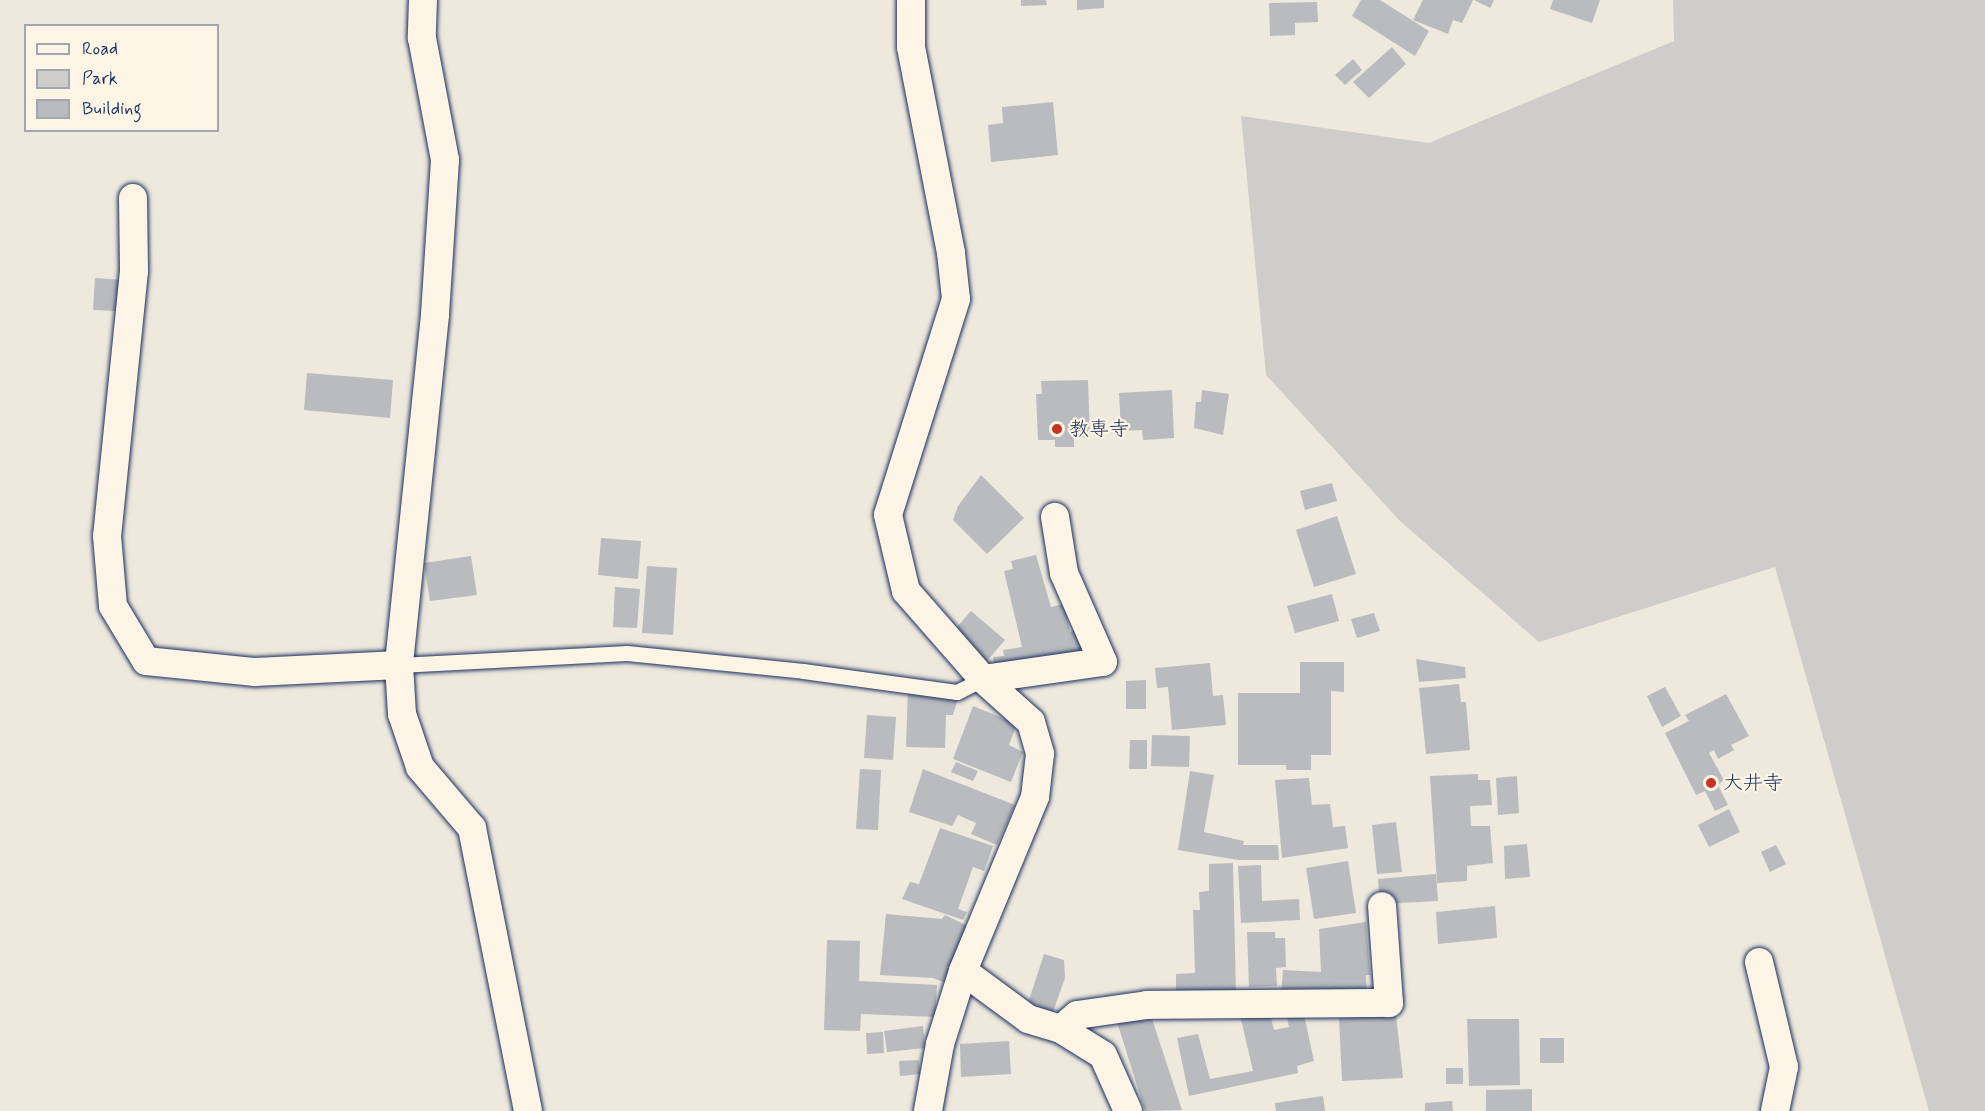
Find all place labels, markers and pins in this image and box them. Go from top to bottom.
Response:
place label: 教専寺 [1069,417,1129,441]
marker: 教専寺 [1050,422,1064,436]
place label: 大井寺 [1723,771,1783,795]
marker: 大井寺 [1704,776,1718,790]

